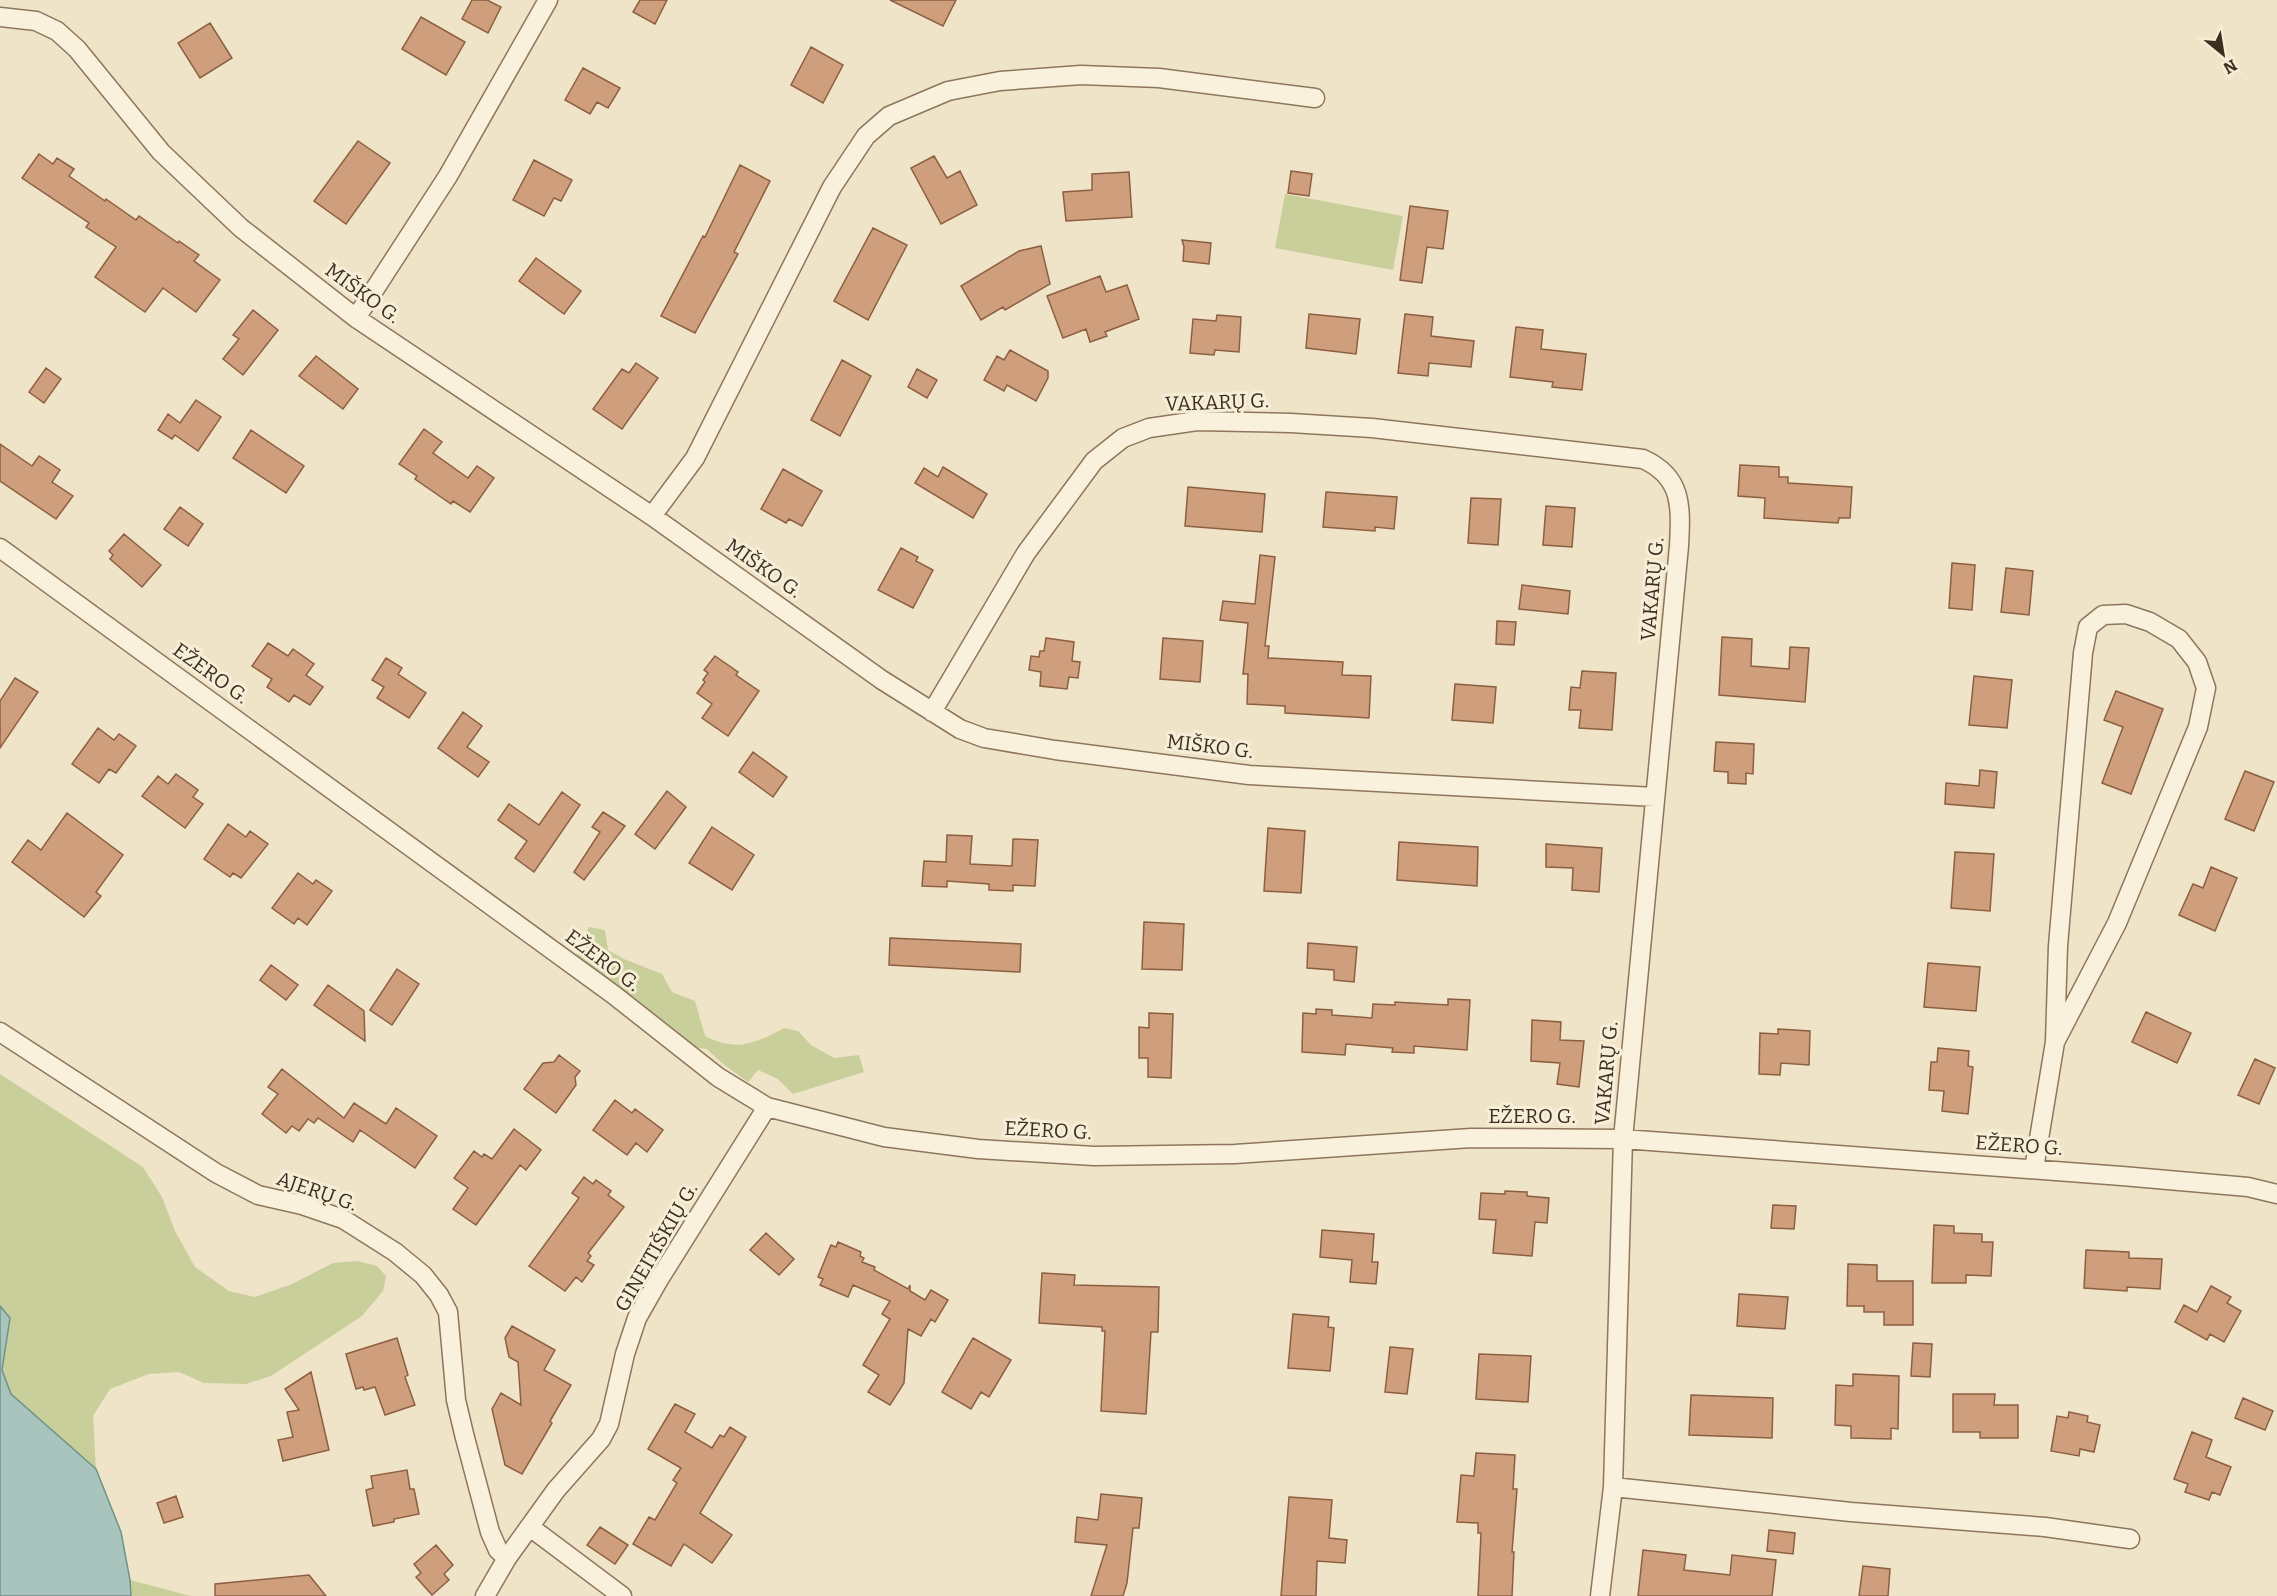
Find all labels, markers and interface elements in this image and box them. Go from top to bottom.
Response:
north arrow [2193,24,2253,84]
text: N [2220,55,2240,78]
street label: MIŠKO G. [321,258,405,328]
street label: VAKARŲ G. [1165,388,1269,416]
street label: MIŠKO G. [721,533,807,603]
street label: VAKARŲ G. [1636,536,1668,642]
street label: EŽERO G. [169,638,253,708]
street label: MIŠKO G. [1165,729,1255,763]
street label: EŽERO G. [561,924,645,996]
street label: VAKARŲ G. [1590,1020,1622,1126]
street label: EŽERO G. [1488,1104,1576,1128]
street label: EŽERO G. [1004,1116,1092,1144]
street label: EŽERO G. [1974,1130,2064,1160]
street label: AJERŲ G. [274,1166,360,1216]
street label: GINEITIŠKIŲ G. [609,1178,703,1316]

